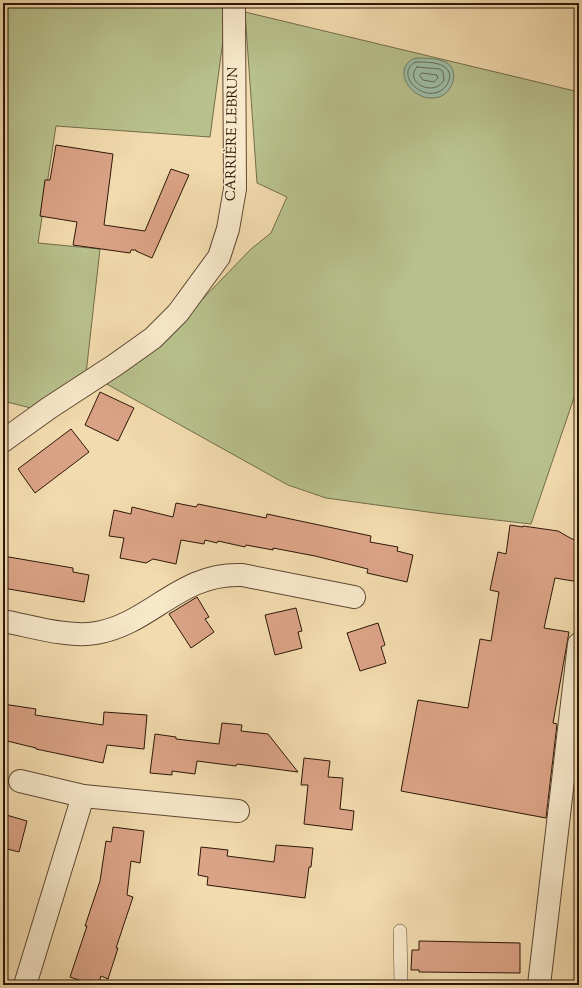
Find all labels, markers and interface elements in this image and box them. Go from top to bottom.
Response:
street label: CARRIÈRE LEBRUN [222,67,244,201]

